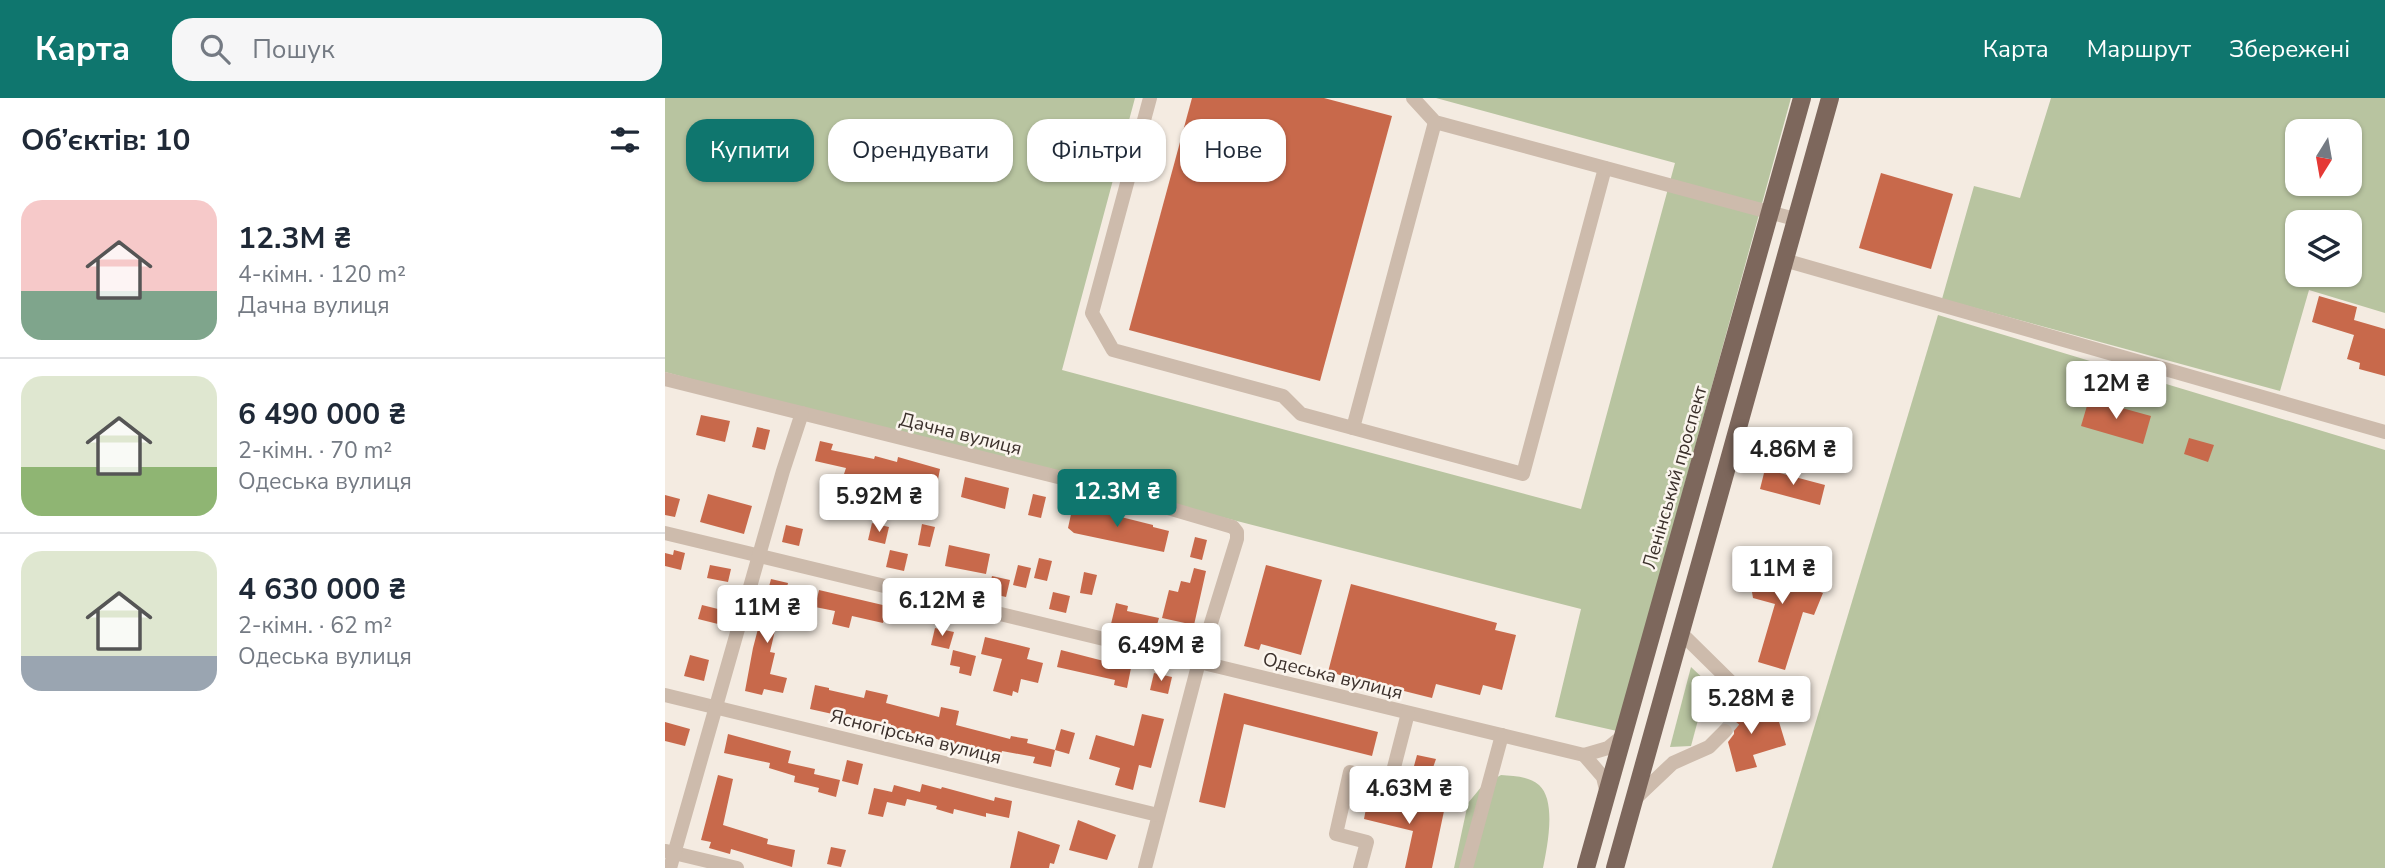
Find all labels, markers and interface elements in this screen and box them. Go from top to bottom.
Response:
search box [172,18,662,81]
text: Карта [35,27,130,72]
icon: search [196,30,234,68]
text: Пошук [252,32,335,67]
text: Карта [1983,33,2049,65]
text: Маршрут [2087,33,2191,65]
text: Збережені [2229,33,2350,65]
chip: Купити [686,119,814,182]
chip: Орендувати [828,119,1013,182]
chip: Фільтри [1027,119,1166,182]
chip: Нове [1180,119,1286,182]
north arrow [2285,119,2363,196]
map controls [2285,119,2362,287]
text: Об’єктів: 10 [21,120,191,161]
icon: filters [606,121,644,159]
button: layers [2285,210,2362,287]
text: 12.3M ₴ [238,218,352,259]
icon: home [77,228,161,312]
text: 4-кімн. · 120 m² [238,259,406,290]
text: Дачна вулиця [238,290,390,321]
pin: 12M ₴ [2067,362,2165,421]
text: 12M ₴ [2082,368,2150,399]
street label: Ленінський проспект [1636,382,1714,572]
text: 6 490 000 ₴ [238,394,406,435]
icon: home [77,404,161,488]
street label: Дачна вулиця [897,406,1025,462]
pin: 4.86M ₴ [1728,428,1858,487]
text: 4.86M ₴ [1749,434,1837,465]
text: 2-кімн. · 70 m² [238,435,392,466]
text: Одеська вулиця [238,466,412,497]
pin: 12.3M ₴ [1052,470,1182,529]
pin: 5.92M ₴ [814,474,944,534]
text: 12.3M ₴ [1073,476,1161,507]
text: 5.92M ₴ [835,481,923,512]
pin: 11M ₴ [1733,546,1831,606]
text: 11M ₴ [1748,553,1816,584]
text: 4 630 000 ₴ [238,569,406,610]
pin: 6.12M ₴ [877,578,1007,638]
icon: home [77,579,161,663]
text: 6.12M ₴ [898,585,986,616]
pin: 11M ₴ [718,586,816,645]
text: 11M ₴ [733,592,801,623]
text: 2-кімн. · 62 m² [238,610,392,641]
pin: 6.49M ₴ [1096,624,1226,683]
text: 6.49M ₴ [1117,630,1205,661]
text: Одеська вулиця [238,641,412,672]
street label: Одеська вулиця [1260,646,1406,706]
pin: 5.28M ₴ [1686,676,1816,736]
text: 5.28M ₴ [1707,683,1795,714]
street label: Ясногірська вулиця [827,703,1004,771]
pin: 4.63M ₴ [1344,766,1474,826]
text: 4.63M ₴ [1365,773,1453,804]

